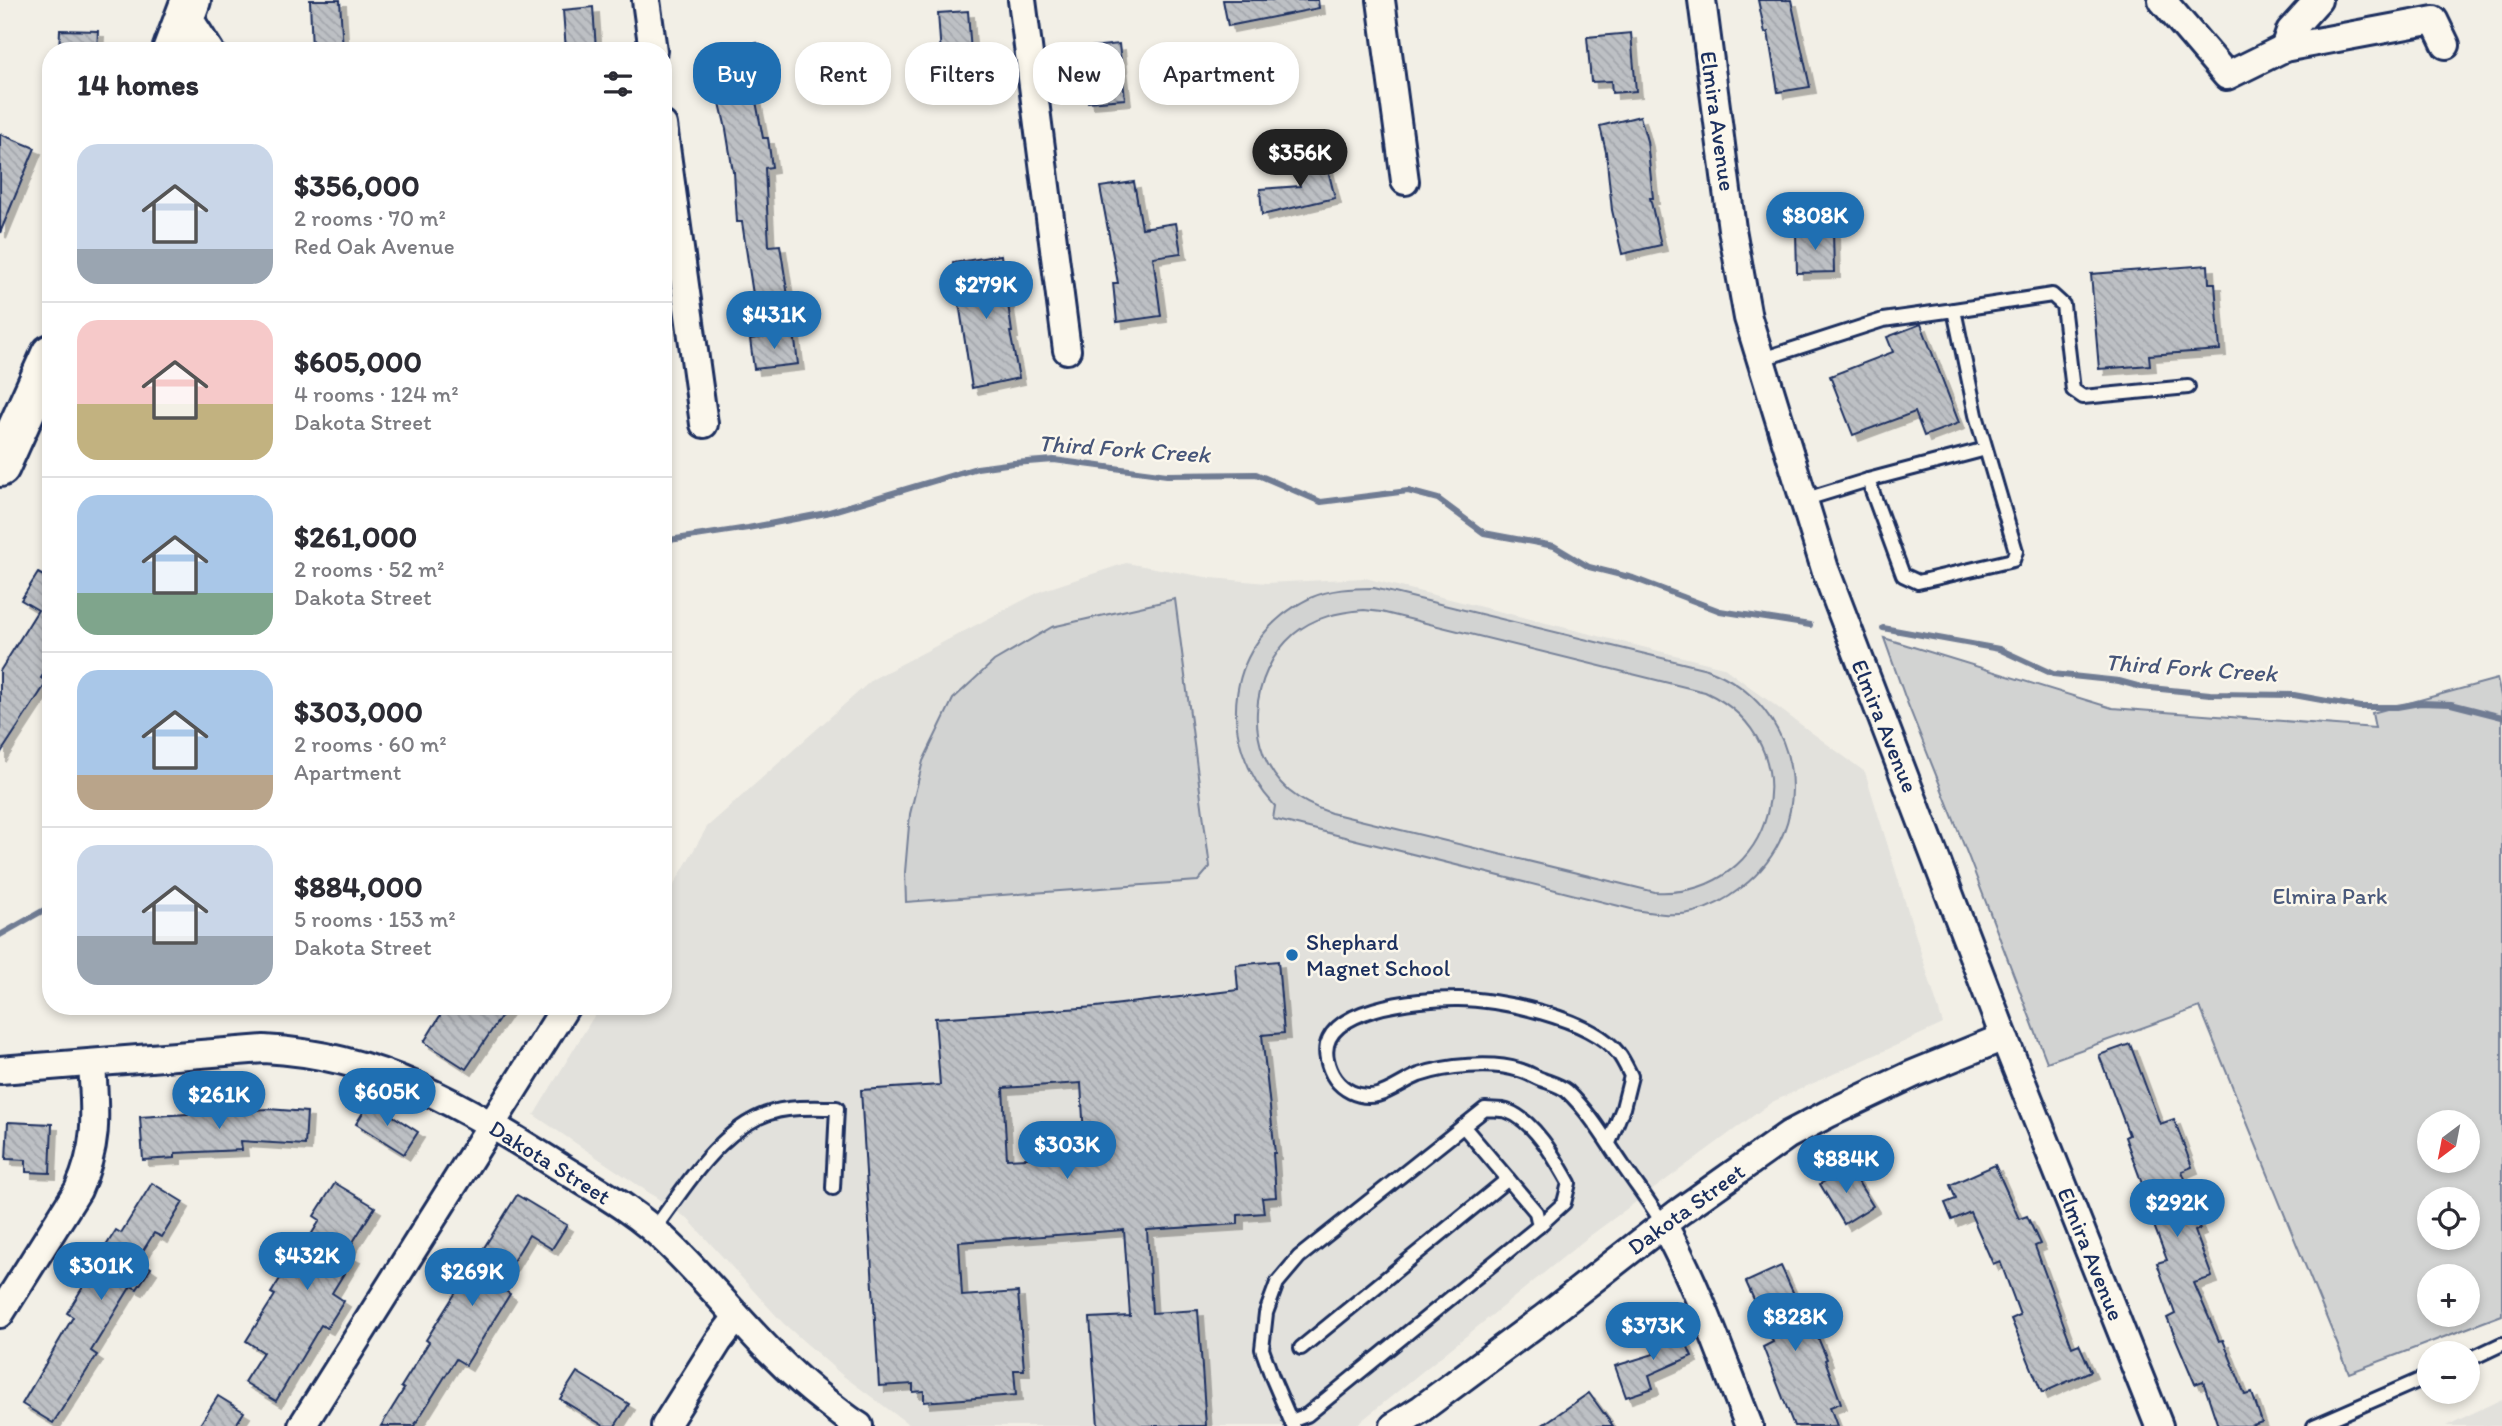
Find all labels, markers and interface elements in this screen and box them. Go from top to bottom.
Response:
chip: Buy [693,42,781,105]
chip: Rent [795,42,891,105]
chip: Filters [905,42,1019,105]
chip: New [1033,42,1125,105]
chip: Apartment [1139,42,1299,105]
street label: Elmira Avenue [1694,49,1742,193]
icon: filters [599,65,637,103]
text: 14 homes [77,66,199,103]
pin: $356K [1251,130,1349,189]
text: $356K [1268,138,1332,166]
text: $356,000 [294,167,420,204]
icon: home [133,172,217,256]
pin: $808K [1766,192,1864,252]
text: $808K [1782,201,1848,229]
text: 2 rooms · 70 m² [294,204,446,232]
text: Red Oak Avenue [294,232,455,260]
pin: $279K [937,262,1035,321]
text: $279K [955,270,1017,298]
pin: $431K [725,292,823,351]
text: $431K [742,300,806,328]
text: $605,000 [294,343,422,380]
icon: home [133,348,217,432]
text: 4 rooms · 124 m² [294,380,459,408]
text: Dakota Street [294,408,432,436]
water label: Third Fork Creek [1037,428,1213,469]
text: $261,000 [294,518,417,555]
icon: home [133,523,217,607]
text: 2 rooms · 52 m² [294,555,444,583]
text: Dakota Street [294,583,432,611]
water label: Third Fork Creek [2104,647,2280,688]
street label: Elmira Avenue [1846,655,1924,797]
text: $303,000 [294,693,423,730]
icon: home [133,698,217,782]
text: 2 rooms · 60 m² [294,730,447,758]
text: Apartment [294,758,401,786]
text: $884,000 [294,868,423,905]
icon: home [133,873,217,957]
park label: Elmira Park [2272,882,2388,910]
text: 5 rooms · 153 m² [294,905,456,933]
place label: Shephard Magnet School [1306,928,1451,982]
text: Dakota Street [294,933,432,961]
marker: Shephard Magnet School [1284,947,1300,963]
pin: $605K [338,1068,436,1128]
pin: $261K [170,1072,268,1131]
text: $605K [355,1077,419,1105]
text: $261K [188,1080,250,1108]
north arrow [2417,1110,2480,1172]
map controls [2417,1110,2480,1404]
street label: Dakota Street [484,1114,616,1211]
pin: $303K [1018,1122,1116,1181]
text: $303K [1034,1130,1100,1158]
pin: $884K [1797,1136,1895,1195]
text: $884K [1813,1144,1879,1172]
street label: Dakota Street [1622,1157,1750,1261]
pin: $292K [2128,1180,2226,1239]
street label: Elmira Avenue [2052,1183,2130,1325]
button: locate [2417,1187,2480,1250]
text: $292K [2146,1188,2208,1216]
pin: $432K [258,1232,356,1292]
text: $432K [275,1241,339,1269]
pin: $301K [52,1242,150,1302]
pin: $269K [423,1248,521,1308]
text: $301K [69,1251,133,1279]
text: $269K [441,1257,503,1285]
button: + [2417,1264,2480,1327]
pin: $828K [1746,1294,1844,1353]
pin: $373K [1604,1302,1702,1362]
text: $828K [1763,1302,1827,1330]
text: $373K [1622,1311,1684,1339]
button: − [2417,1341,2480,1404]

